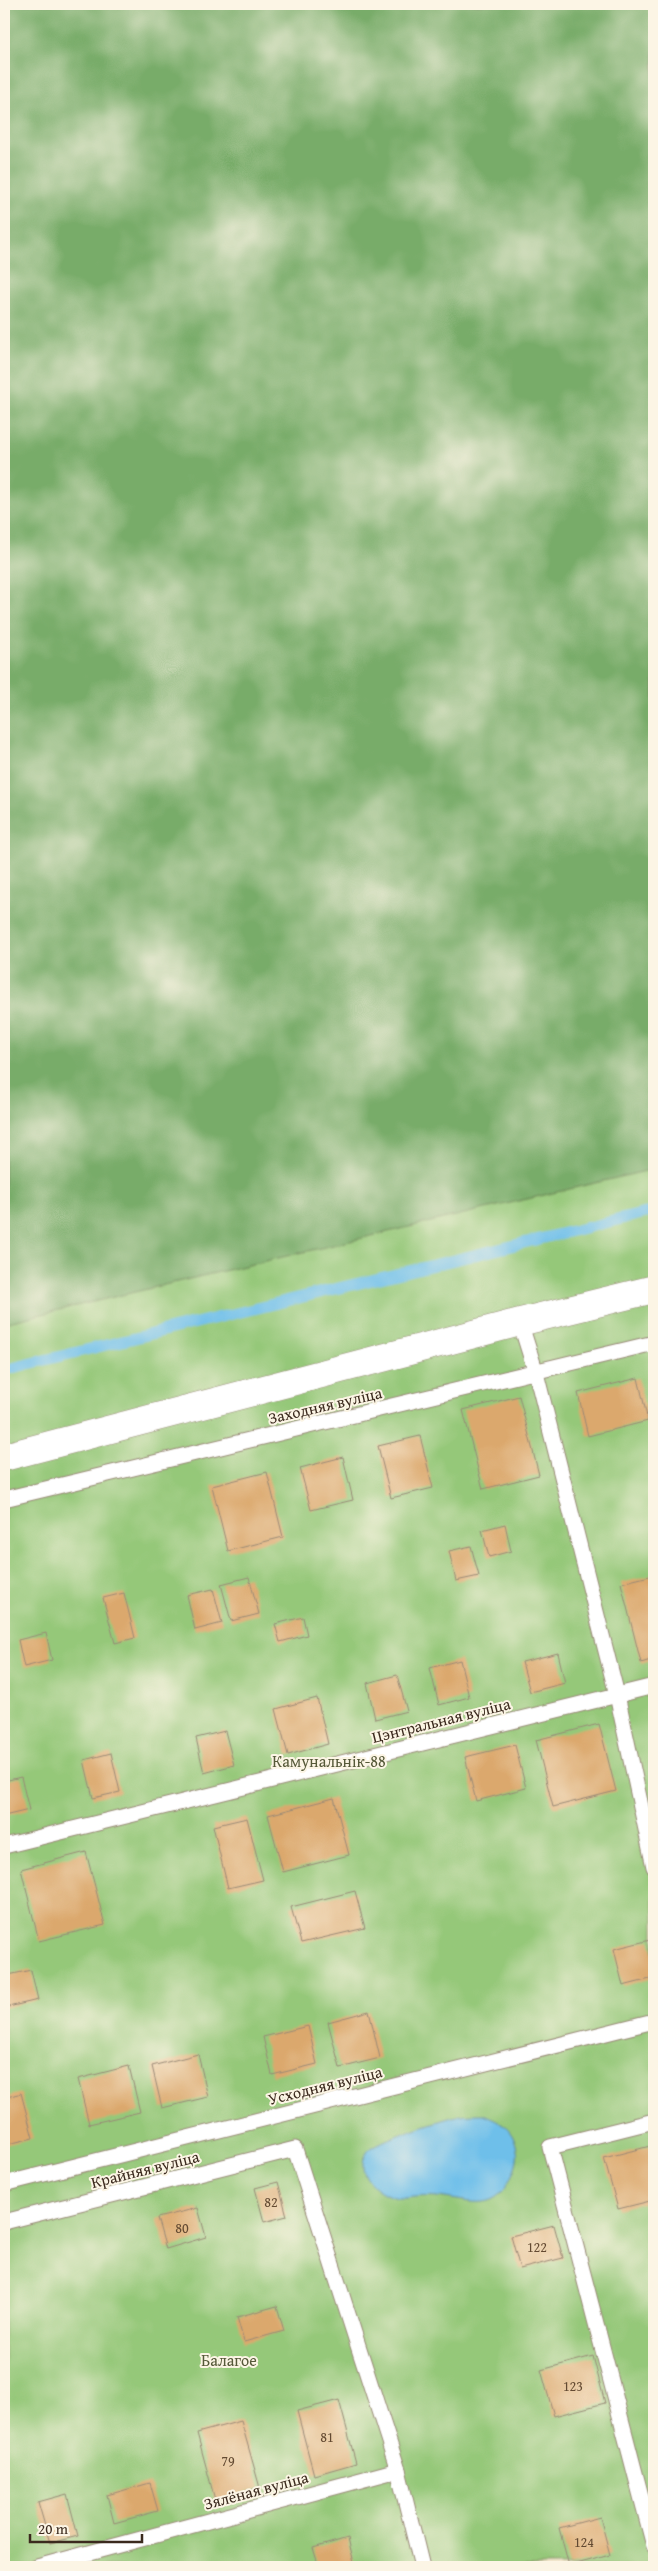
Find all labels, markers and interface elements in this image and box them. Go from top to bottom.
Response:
street label: Заходняя вуліца [266,1380,385,1430]
street label: Цэнтральная вуліца [369,1691,513,1749]
park label: Камунальнік-88 [272,1749,386,1773]
street label: Усходняя вуліца [265,2059,385,2111]
street label: Крайняя вуліца [88,2144,202,2194]
house number: 82 [264,2192,278,2212]
house number: 80 [175,2218,189,2238]
house number: 122 [527,2237,547,2257]
park label: Балагое [201,2348,257,2372]
house number: 123 [563,2376,583,2396]
house number: 81 [320,2427,334,2447]
house number: 79 [221,2451,235,2471]
street label: Зялёная вуліца [201,2464,311,2515]
scale bar [30,2511,142,2543]
text: 20 m [38,2518,69,2539]
house number: 124 [574,2532,594,2552]

